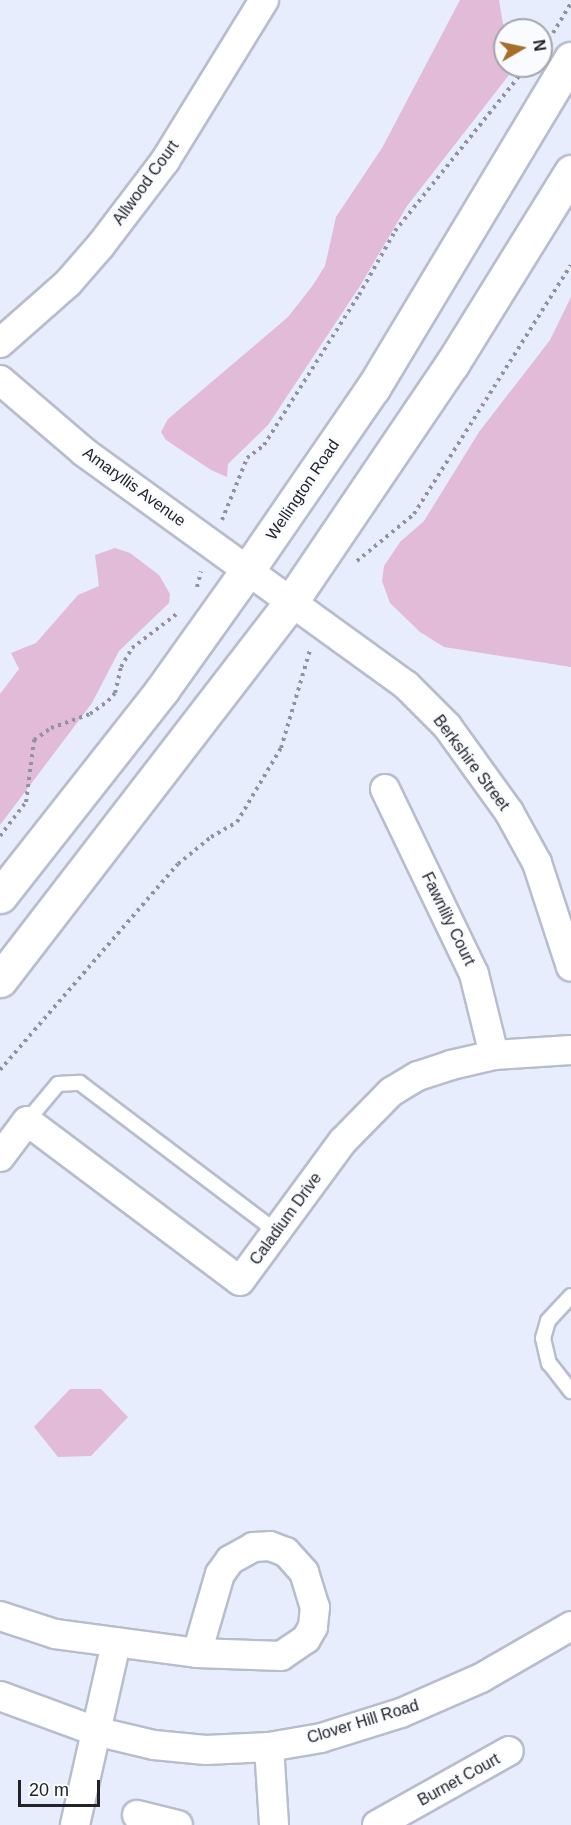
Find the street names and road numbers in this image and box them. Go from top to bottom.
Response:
street label: Allwood Court [109,137,183,229]
street label: Wellington Road [262,436,344,544]
street label: Amaryllis Avenue [78,443,190,531]
street label: Berkshire Street [429,711,513,815]
street label: Fawnlily Court [417,869,479,969]
street label: Caladium Drive [246,1169,326,1269]
street label: Clover Hill Road [305,1696,421,1748]
street label: Burnet Court [415,1750,503,1810]

